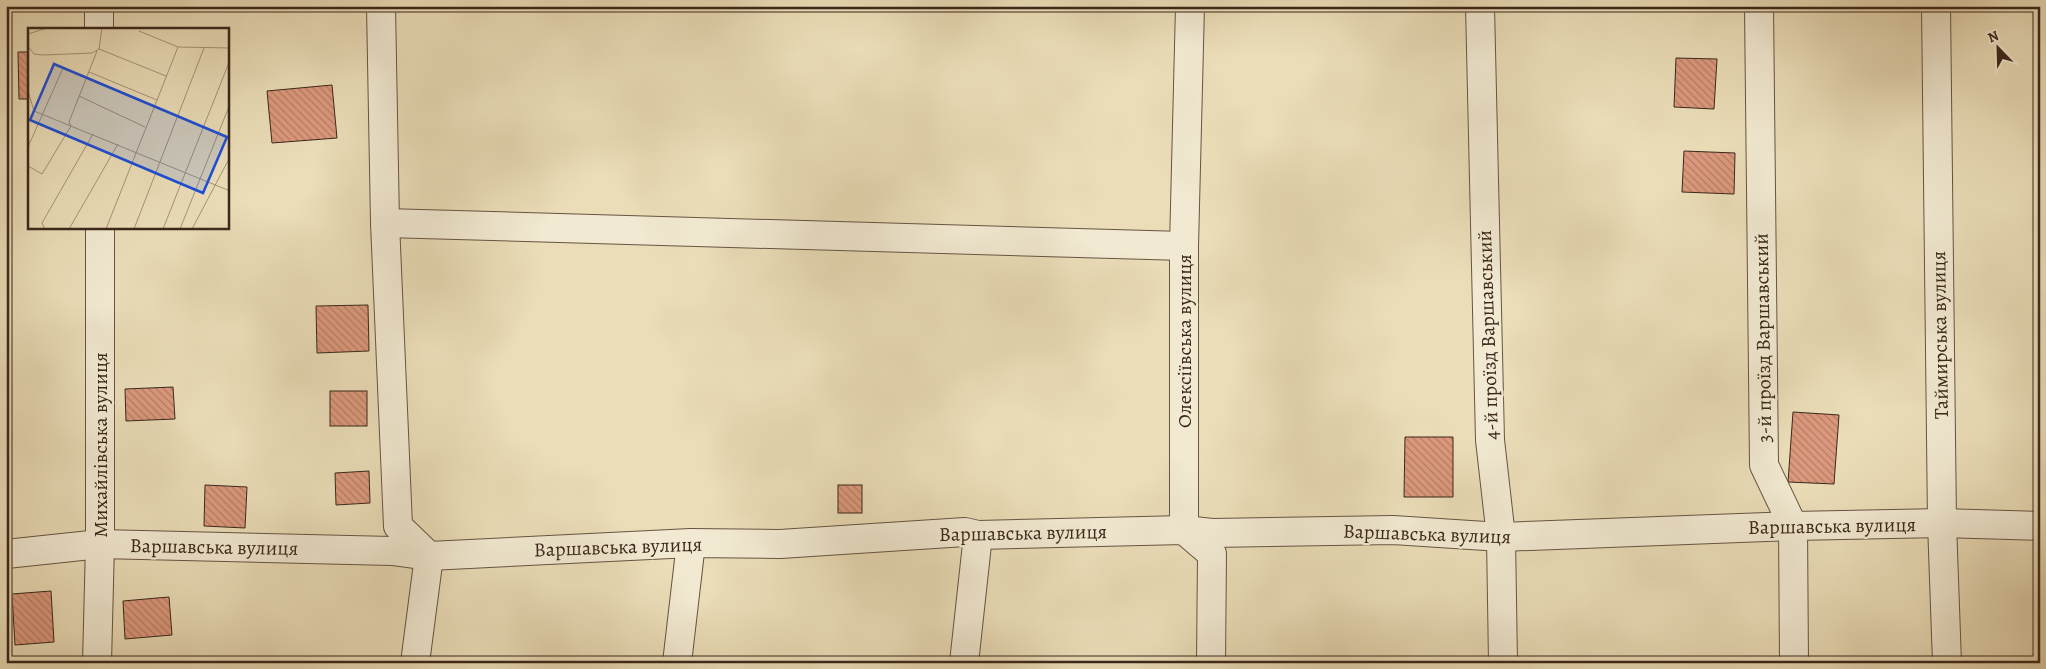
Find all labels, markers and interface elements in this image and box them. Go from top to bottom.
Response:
north arrow [1974,22,2024,72]
text: N [1985,26,2002,47]
inset map [28,28,229,229]
street label: 4-й проїзд Варшавський [1471,229,1505,441]
street label: 3-й проїзд Варшавський [1748,233,1778,443]
street label: Таймирська вулиця [1925,251,1955,419]
street label: Олексіївська вулиця [1171,254,1198,428]
street label: Михайлівська вулиця [87,352,114,538]
street label: Варшавська вулиця [1748,511,1916,541]
street label: Варшавська вулиця [939,518,1107,548]
street label: Варшавська вулиця [1342,518,1512,550]
street label: Варшавська вулиця [533,531,703,563]
street label: Варшавська вулиця [130,532,298,562]

